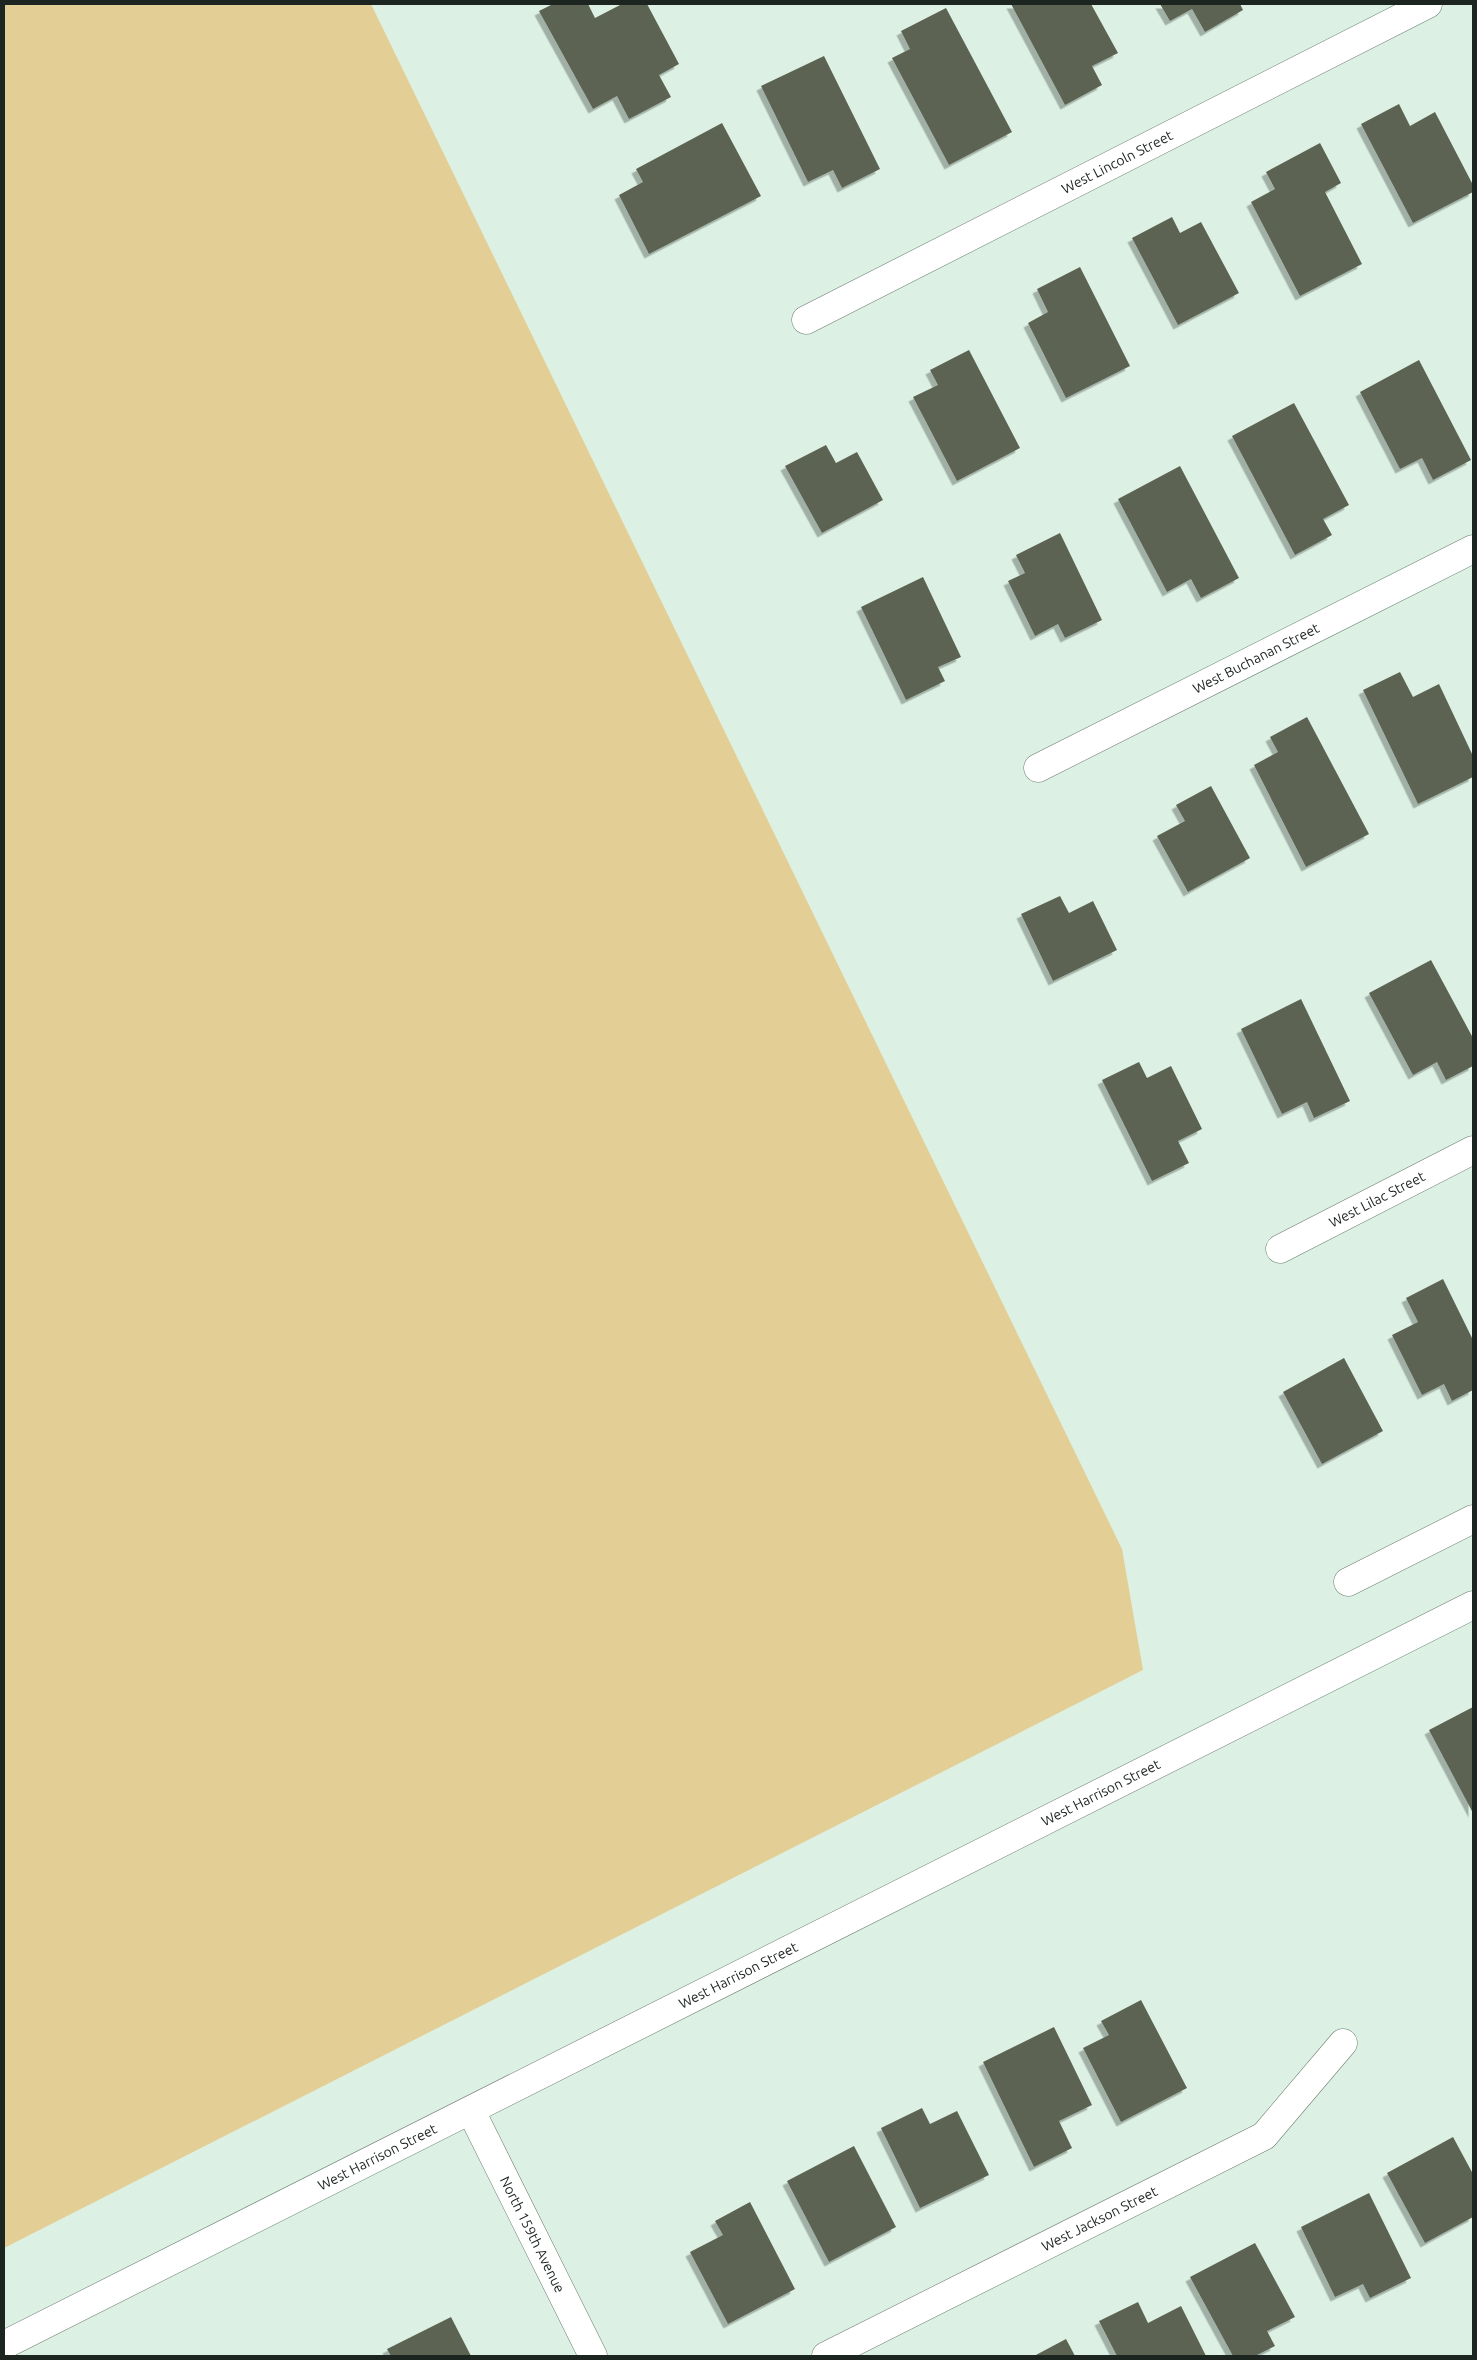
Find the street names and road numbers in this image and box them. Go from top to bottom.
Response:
street label: West Lincoln Street [1059,127,1176,197]
street label: West Buchanan Street [1190,620,1322,697]
street label: West Lilac Street [1326,1168,1428,1230]
street label: West Harrison Street [1039,1756,1163,1829]
street label: West Harrison Street [676,1938,801,2012]
street label: West Harrison Street [315,2120,440,2194]
street label: North 159th Avenue [497,2174,568,2295]
street label: West Jackson Street [1039,2183,1160,2254]

